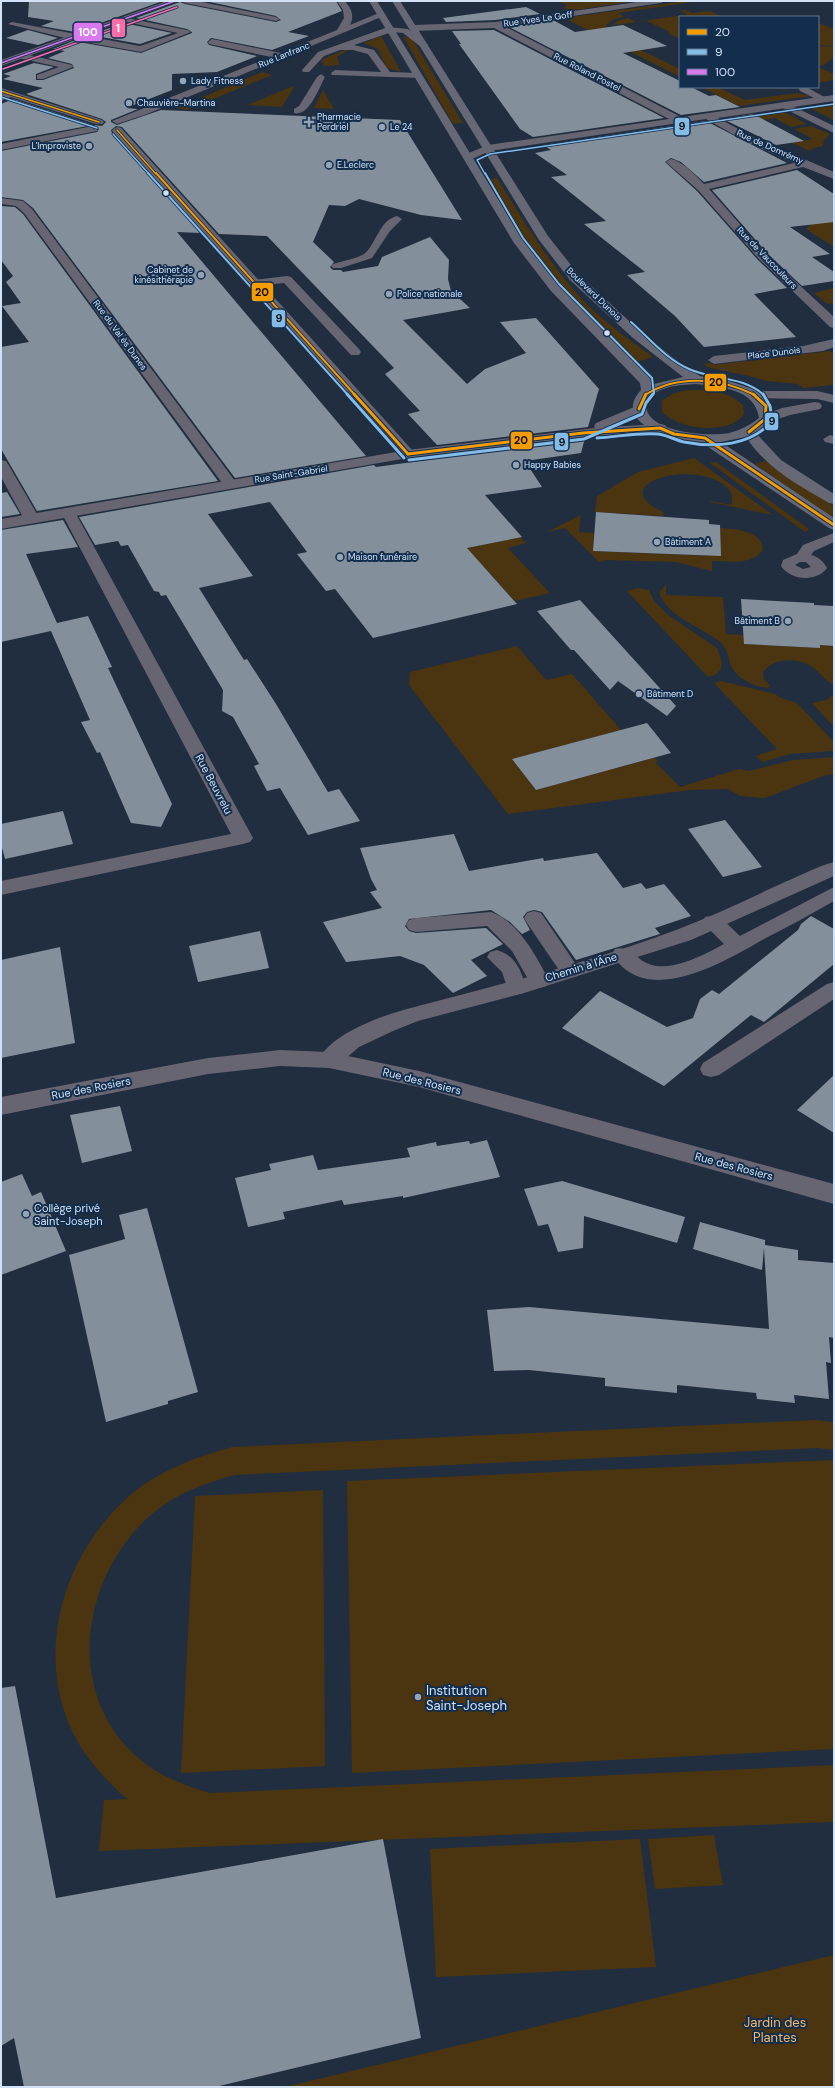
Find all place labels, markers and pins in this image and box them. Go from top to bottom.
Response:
place label: Lady Fitness [191,75,244,87]
marker: Lady Fitness [178,76,188,86]
place label: Chauvière-Martina [137,97,215,109]
marker: Chauvière-Martina [124,98,134,108]
place label: Pharmacie Perdriel [317,111,361,133]
marker: Pharmacie Perdriel [304,117,314,127]
place label: Le 24 [390,121,413,133]
marker: Le 24 [377,122,387,132]
place label: L'Improviste [32,140,81,152]
marker: L'Improviste [84,141,94,151]
place label: E.Leclerc [337,159,374,171]
marker: E.Leclerc [324,160,334,170]
unlabelled marker [161,188,171,198]
place label: Cabinet de kinésithérapie [134,264,193,286]
marker: Cabinet de kinésithérapie [196,270,206,280]
place label: Police nationale [397,288,462,300]
marker: Police nationale [384,289,394,299]
unlabelled marker [602,328,612,338]
place label: Happy Babies [524,459,582,471]
marker: Happy Babies [511,460,521,470]
place label: Bâtiment A [665,536,711,548]
marker: Bâtiment A [652,537,662,547]
place label: Maison funéraire [348,551,417,563]
marker: Maison funéraire [335,552,345,562]
place label: Bâtiment B [734,615,780,627]
marker: Bâtiment B [783,616,793,626]
place label: Bâtiment D [647,688,693,700]
marker: Bâtiment D [634,689,644,699]
place label: Collège privé Saint-Joseph [34,1201,103,1228]
marker: Collège privé Saint-Joseph [21,1209,31,1219]
place label: Institution Saint-Joseph [426,1682,507,1714]
marker: Institution Saint-Joseph [413,1692,423,1702]

